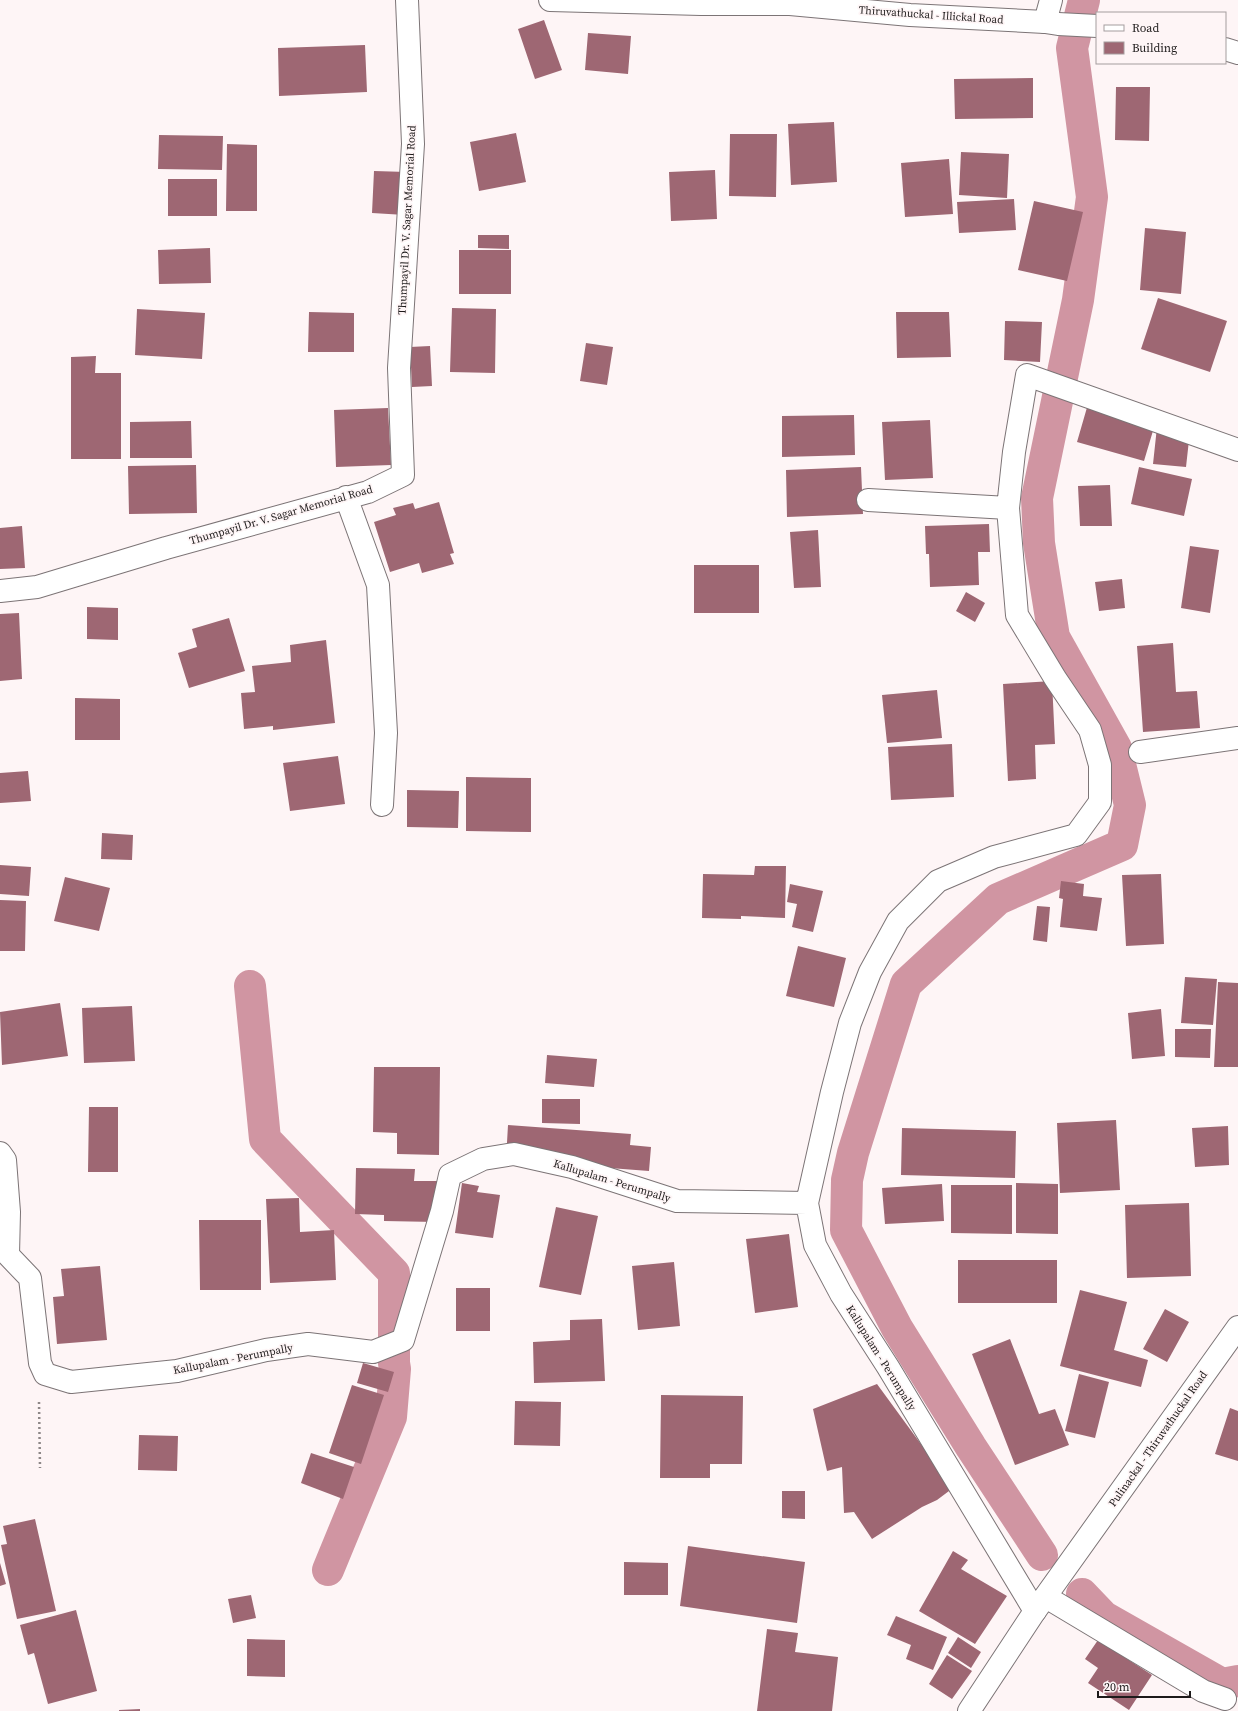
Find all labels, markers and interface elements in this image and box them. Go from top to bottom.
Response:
street label: Thiruvathuckal - Illickal Road [858,2,1005,28]
legend [1096,12,1226,64]
text: Road [1132,20,1159,36]
text: Building [1132,40,1177,56]
street label: Thumpayil Dr. V. Sagar Memorial Road [395,124,419,315]
street label: Thumpayil Dr. V. Sagar Memorial Road [188,481,375,548]
street label: Kallupalam - Perumpally [552,1156,673,1206]
street label: Kallupalam - Perumpally [842,1302,920,1414]
street label: Kallupalam - Perumpally [172,1340,294,1378]
street label: Pulinackal - Thiruvathuckal Road [1105,1367,1211,1510]
scale bar [1098,1673,1190,1699]
text: 20 m [1104,1679,1130,1695]

